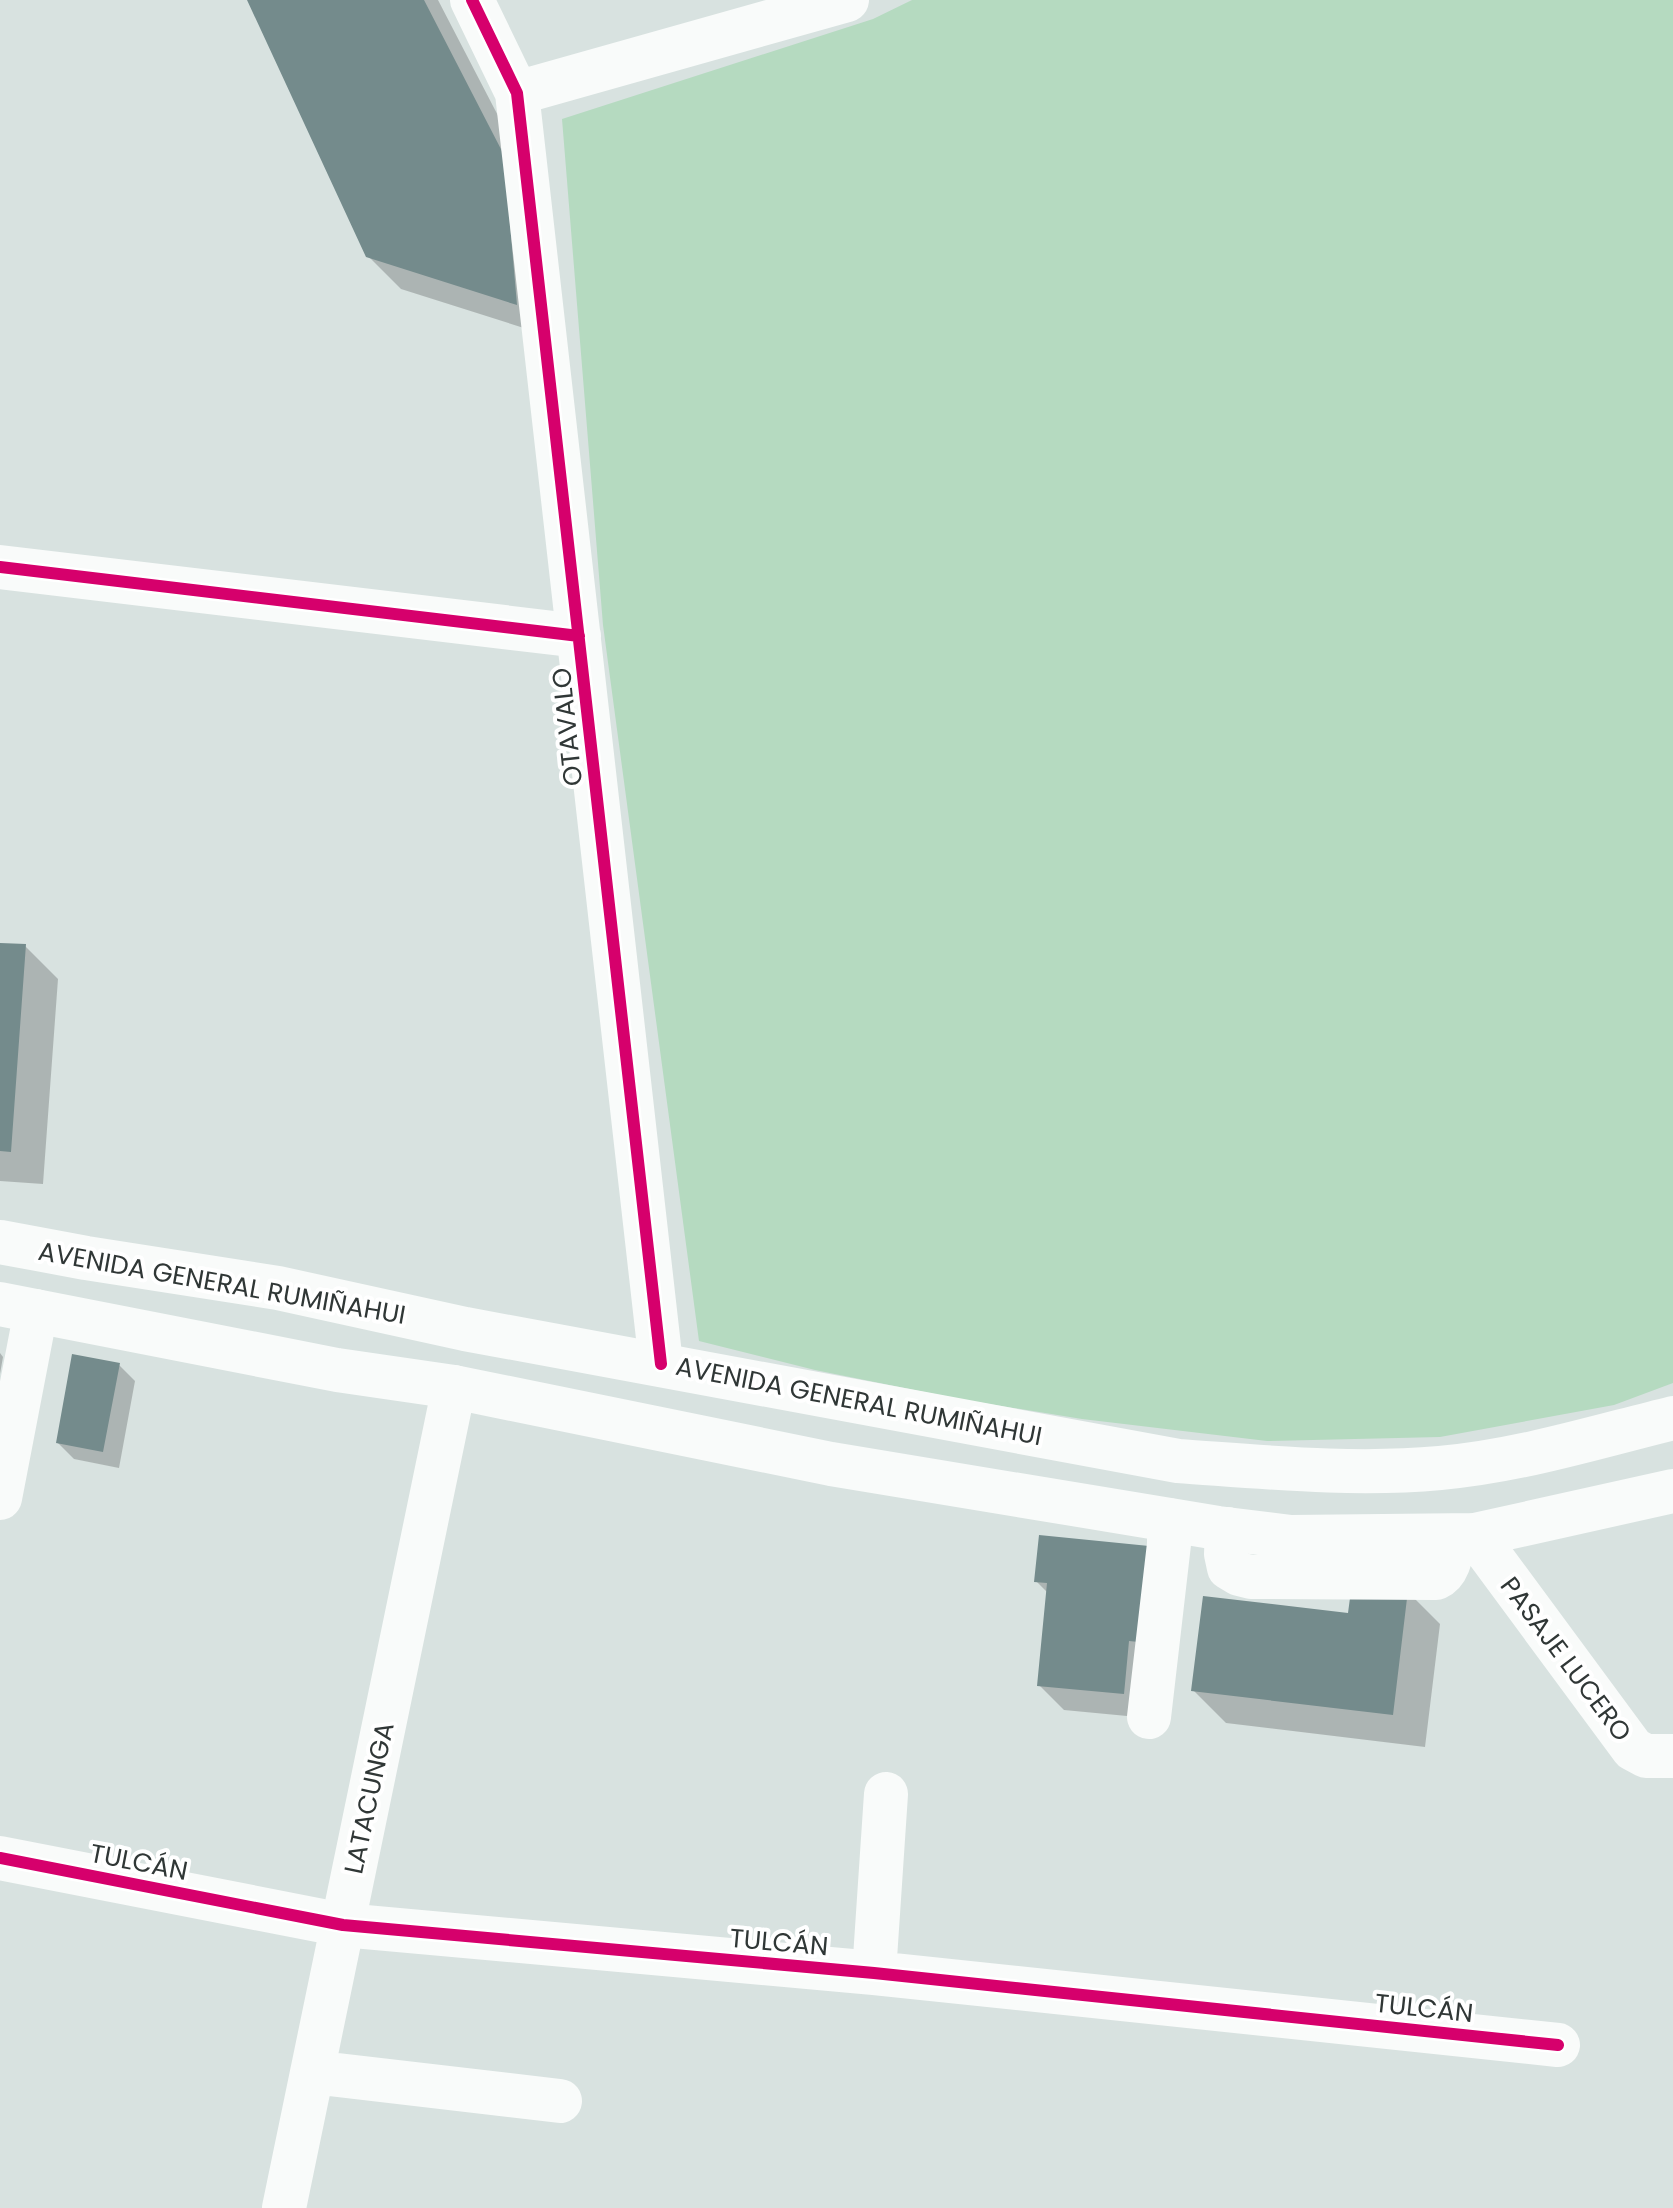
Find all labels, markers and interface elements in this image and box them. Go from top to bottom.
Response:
street label: OTAVALO [543,666,591,788]
street label: AVENIDA GENERAL RUMIÑAHUI [35,1233,409,1333]
street label: AVENIDA GENERAL RUMIÑAHUI [673,1348,1045,1454]
street label: PASAJE LUCERO [1492,1569,1640,1749]
street label: LATACUNGA [335,1719,403,1877]
street label: TULCÁN [87,1835,191,1889]
street label: TULCÁN [728,1920,830,1964]
street label: TULCÁN [1373,1985,1475,2031]

